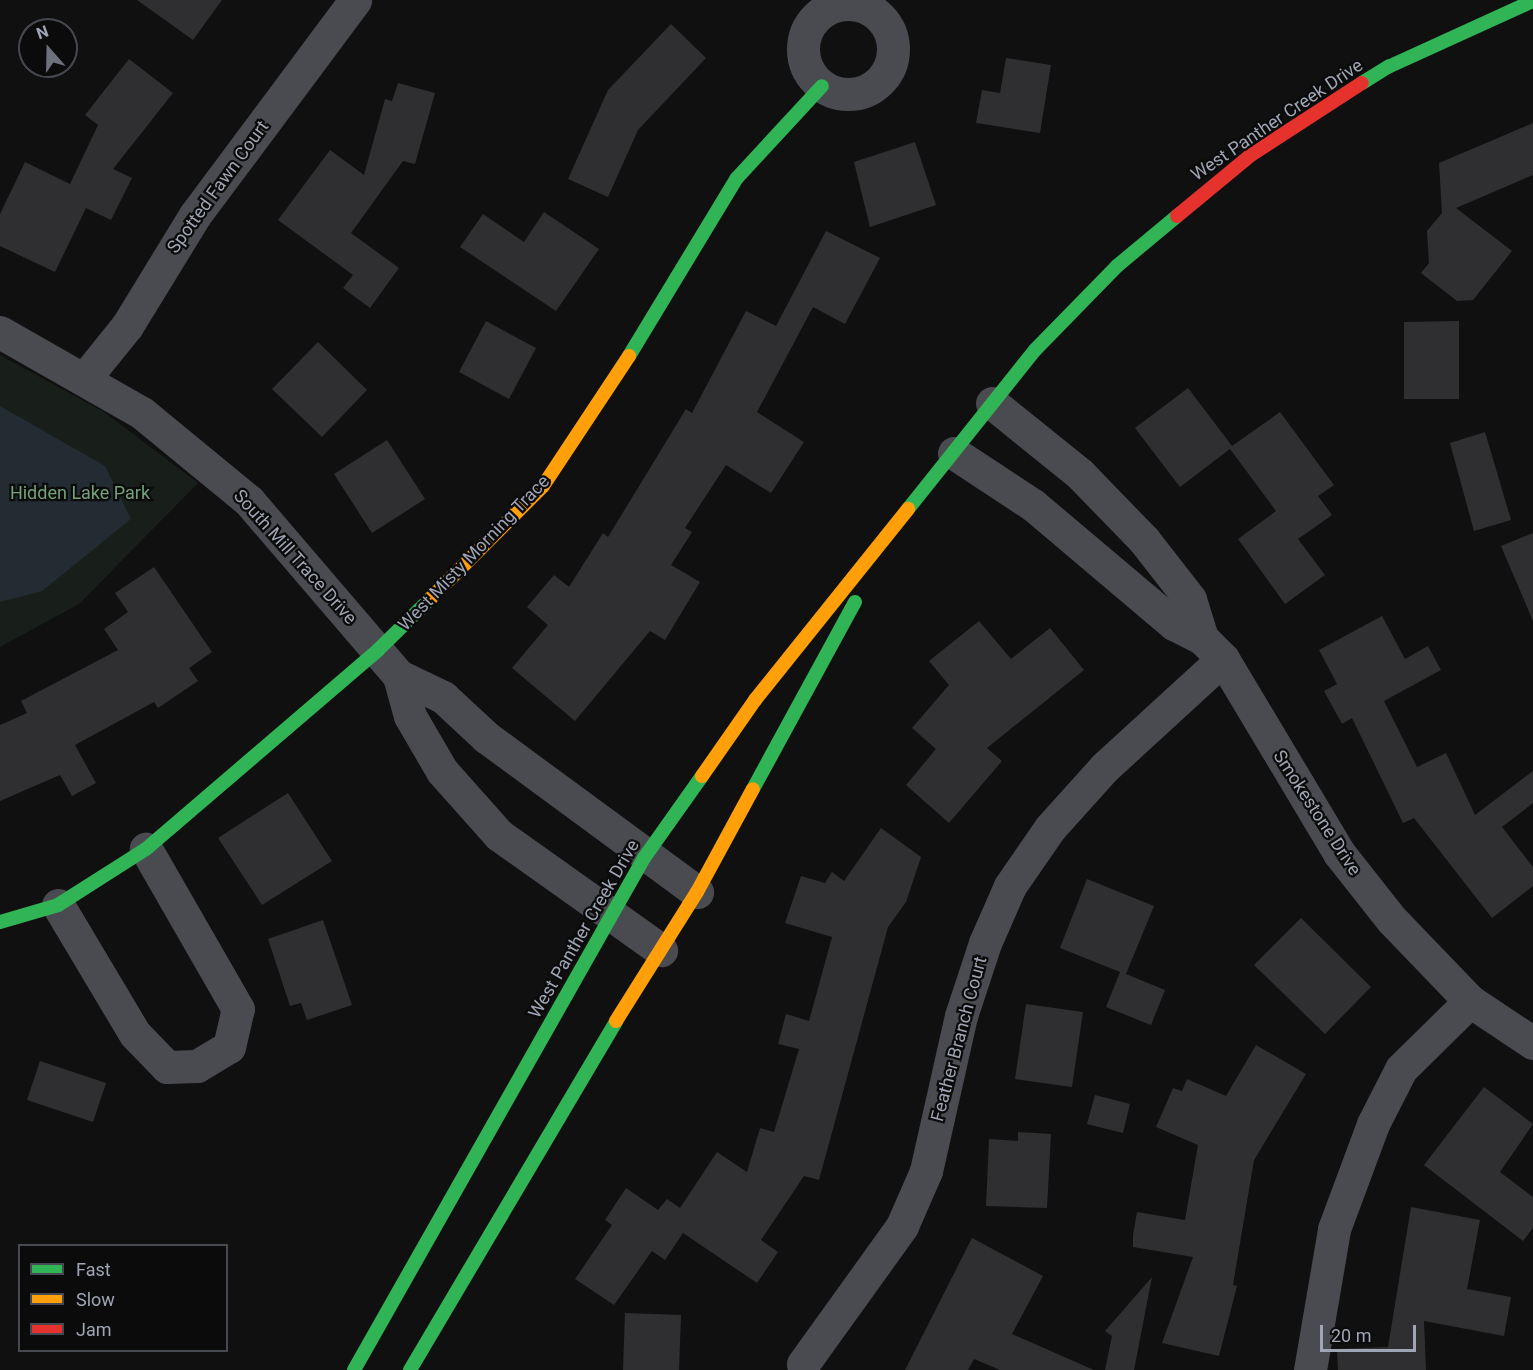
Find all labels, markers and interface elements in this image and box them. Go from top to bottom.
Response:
north arrow [18,18,78,78]
text: N [34,22,51,43]
street label: West Panther Creek Drive [1187,54,1367,186]
street label: Spotted Fawn Court [163,116,273,258]
street label: West Misty Morning Trace [394,470,554,636]
park label: Hidden Lake Park [10,482,150,504]
street label: South Mill Trace Drive [229,485,361,629]
street label: Smokestone Drive [1268,746,1366,880]
street label: West Panther Creek Drive [524,836,644,1022]
street label: Feather Branch Court [927,954,991,1124]
legend [18,1244,228,1352]
text: Fast [76,1259,111,1280]
text: Slow [76,1289,115,1310]
scale bar [1323,1313,1419,1351]
text: Jam [76,1319,112,1340]
text: 20 m [1331,1325,1371,1346]

